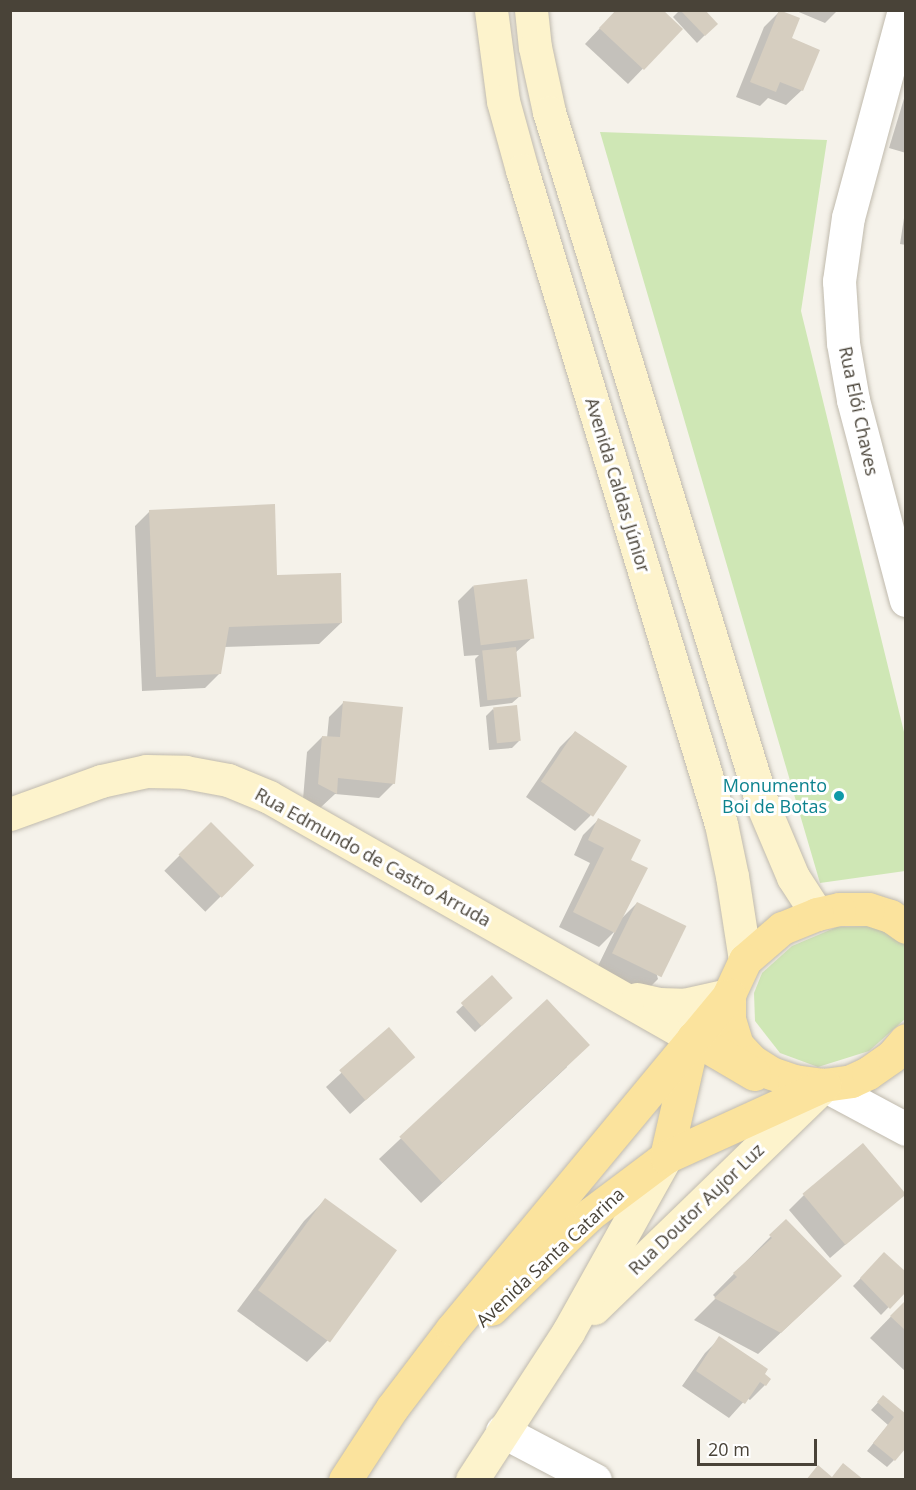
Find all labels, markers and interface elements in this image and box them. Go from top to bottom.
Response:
street label: Rua Elói Chaves [835,344,883,478]
street label: Avenida Caldas Júnior [581,395,655,575]
place label: Monumento Boi de Botas [722,775,827,818]
street label: Rua Edmundo de Castro Arruda [251,783,495,931]
marker: Monumento Boi de Botas [832,789,846,803]
street label: Rua Doutor Aujor Luz [624,1139,768,1279]
street label: Avenida Santa Catarina [472,1183,628,1331]
scale bar [700,1427,820,1465]
text: 20 m [708,1437,750,1461]

